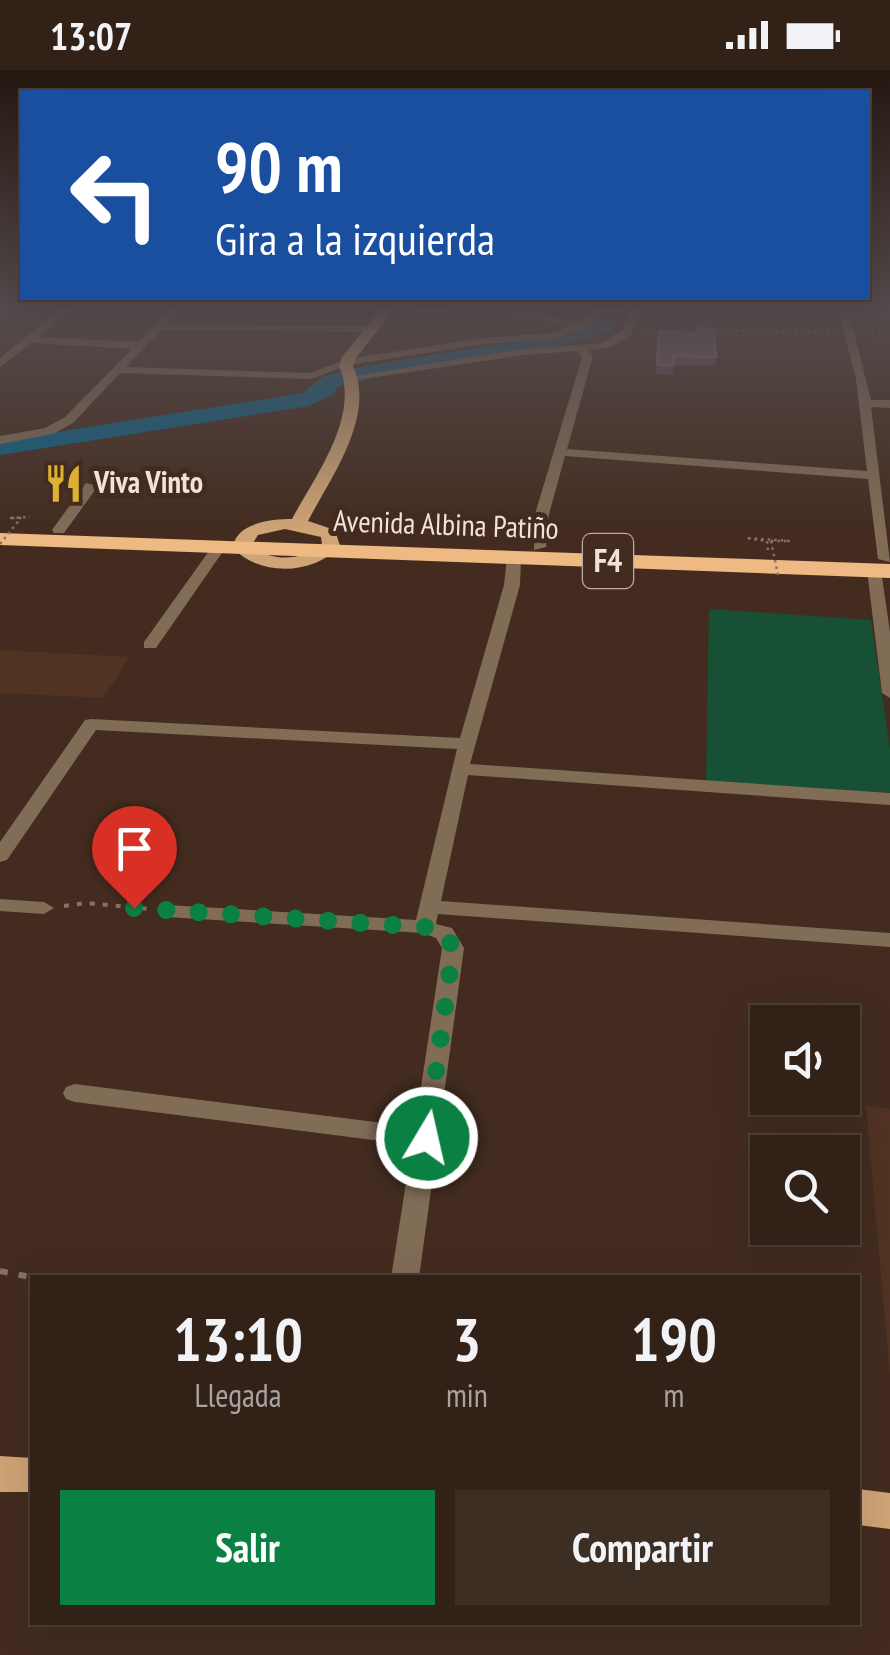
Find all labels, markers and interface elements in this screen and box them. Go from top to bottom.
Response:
text: 13:07 [50,11,132,60]
text: 90 m [215,121,343,211]
icon: left [50,130,180,260]
text: Gira a la izquierda [215,209,495,267]
restaurant icon: Viva Vinto [43,462,85,504]
place label: Viva Vinto [93,462,203,501]
street label: Avenida Albina Patiño [333,500,559,547]
road number: F4 [583,534,633,588]
pin [92,806,177,909]
icon: arrive [107,821,162,876]
map controls [750,1005,860,1245]
button: sound [750,1005,860,1115]
position arrow [375,1086,479,1190]
button: search [750,1135,860,1245]
text: 13:10 [173,1300,303,1378]
text: 3 [453,1300,481,1378]
text: 190 [631,1300,717,1378]
text: Llegada [194,1374,281,1416]
text: min [446,1374,488,1416]
text: m [663,1374,684,1416]
button: Salir [60,1490,435,1605]
button: Compartir [455,1490,830,1605]

